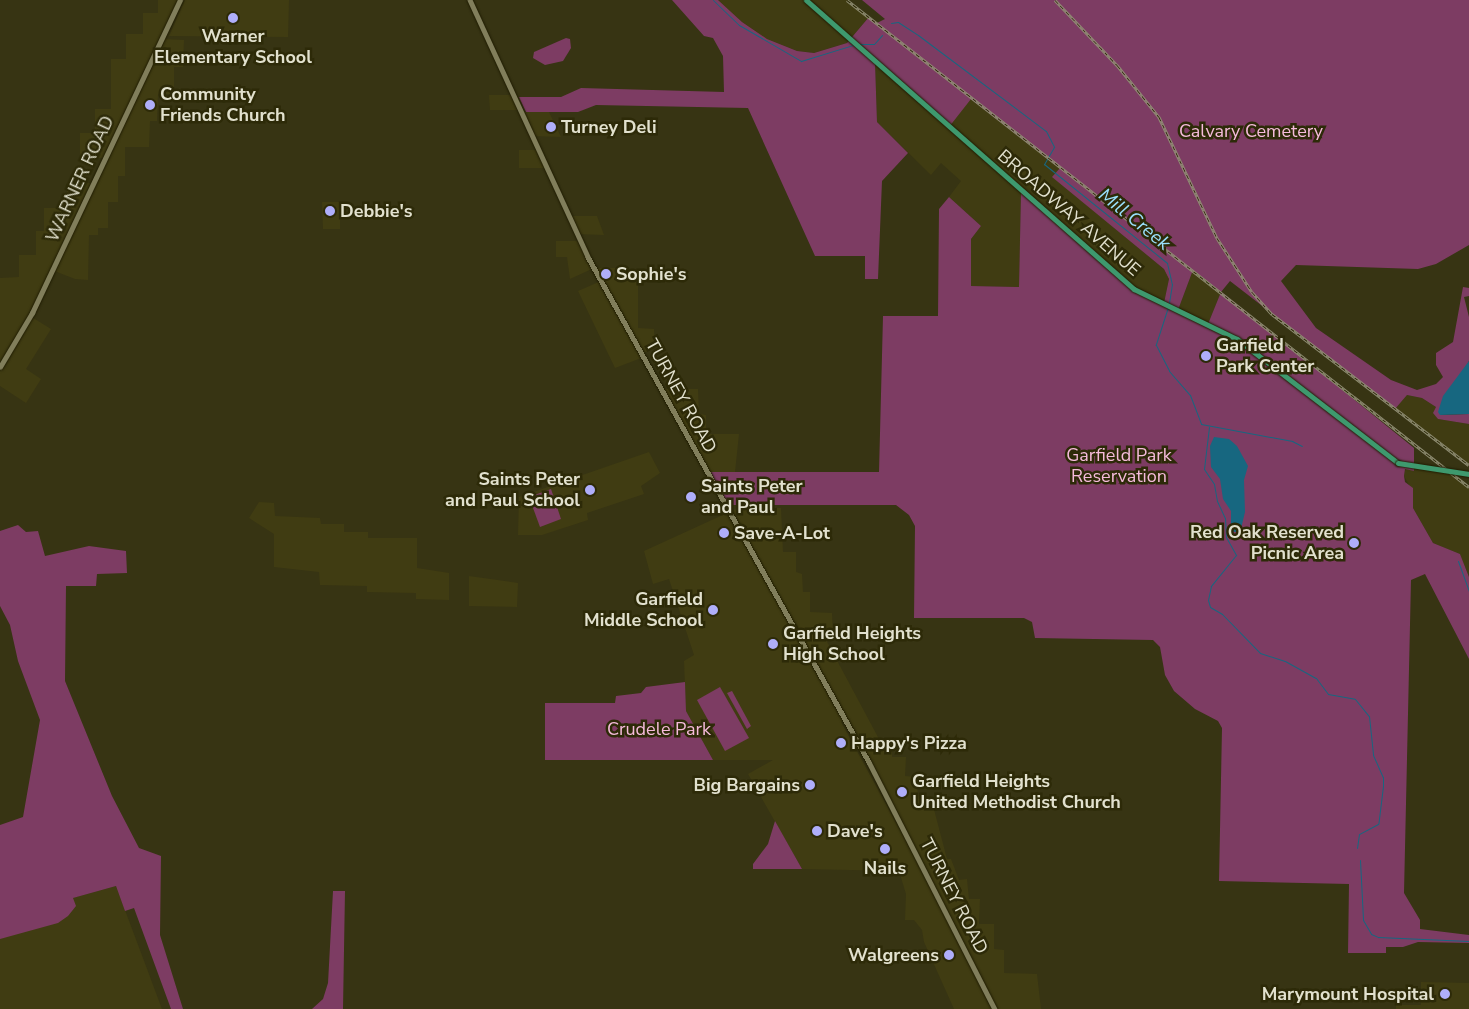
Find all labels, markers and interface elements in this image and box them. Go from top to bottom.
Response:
marker: Warner Elementary School [227,12,239,24]
place label: Warner Elementary School [154,26,312,68]
place label: Community Friends Church [160,84,285,126]
marker: Community Friends Church [144,99,156,111]
street label: WARNER ROAD [41,113,119,245]
place label: Turney Deli [561,116,657,138]
park label: Calvary Cemetery [1179,120,1323,142]
marker: Turney Deli [545,121,557,133]
street label: BROADWAY AVENUE [993,145,1145,281]
water label: Mill Creek [1093,184,1175,256]
place label: Debbie's [340,200,413,222]
marker: Debbie's [324,205,336,217]
place label: Sophie's [616,263,687,285]
marker: Sophie's [600,268,612,280]
street label: TURNEY ROAD [641,335,721,457]
place label: Garfield Park Center [1216,335,1314,378]
marker: Garfield Park Center [1200,350,1212,362]
park label: Garfield Park Reservation [1066,445,1172,488]
place label: Saints Peter and Paul School [445,469,580,512]
place label: Saints Peter and Paul [701,476,803,518]
marker: Saints Peter and Paul School [584,484,596,496]
marker: Saints Peter and Paul [685,491,697,503]
place label: Save-A-Lot [734,522,830,544]
place label: Red Oak Reserved Picnic Area [1190,522,1344,564]
marker: Save-A-Lot [718,527,730,539]
marker: Red Oak Reserved Picnic Area [1348,537,1360,549]
place label: Garfield Middle School [584,589,703,632]
marker: Garfield Middle School [707,604,719,616]
place label: Garfield Heights High School [783,623,921,666]
marker: Garfield Heights High School [767,638,779,650]
park label: Crudele Park [607,718,711,740]
place label: Happy's Pizza [851,732,967,754]
marker: Happy's Pizza [835,737,847,749]
place label: Garfield Heights United Methodist Church [912,771,1121,814]
place label: Big Bargains [694,774,800,796]
marker: Big Bargains [804,779,816,791]
marker: Garfield Heights United Methodist Church [896,786,908,798]
place label: Dave's [827,820,883,842]
marker: Dave's [811,825,823,837]
street label: TURNEY ROAD [916,834,992,958]
marker: Nails [879,843,891,855]
place label: Nails [864,857,906,879]
place label: Walgreens [848,944,939,966]
marker: Walgreens [943,949,955,961]
place label: Marymount Hospital [1262,983,1434,1005]
marker: Marymount Hospital [1438,987,1452,1001]

